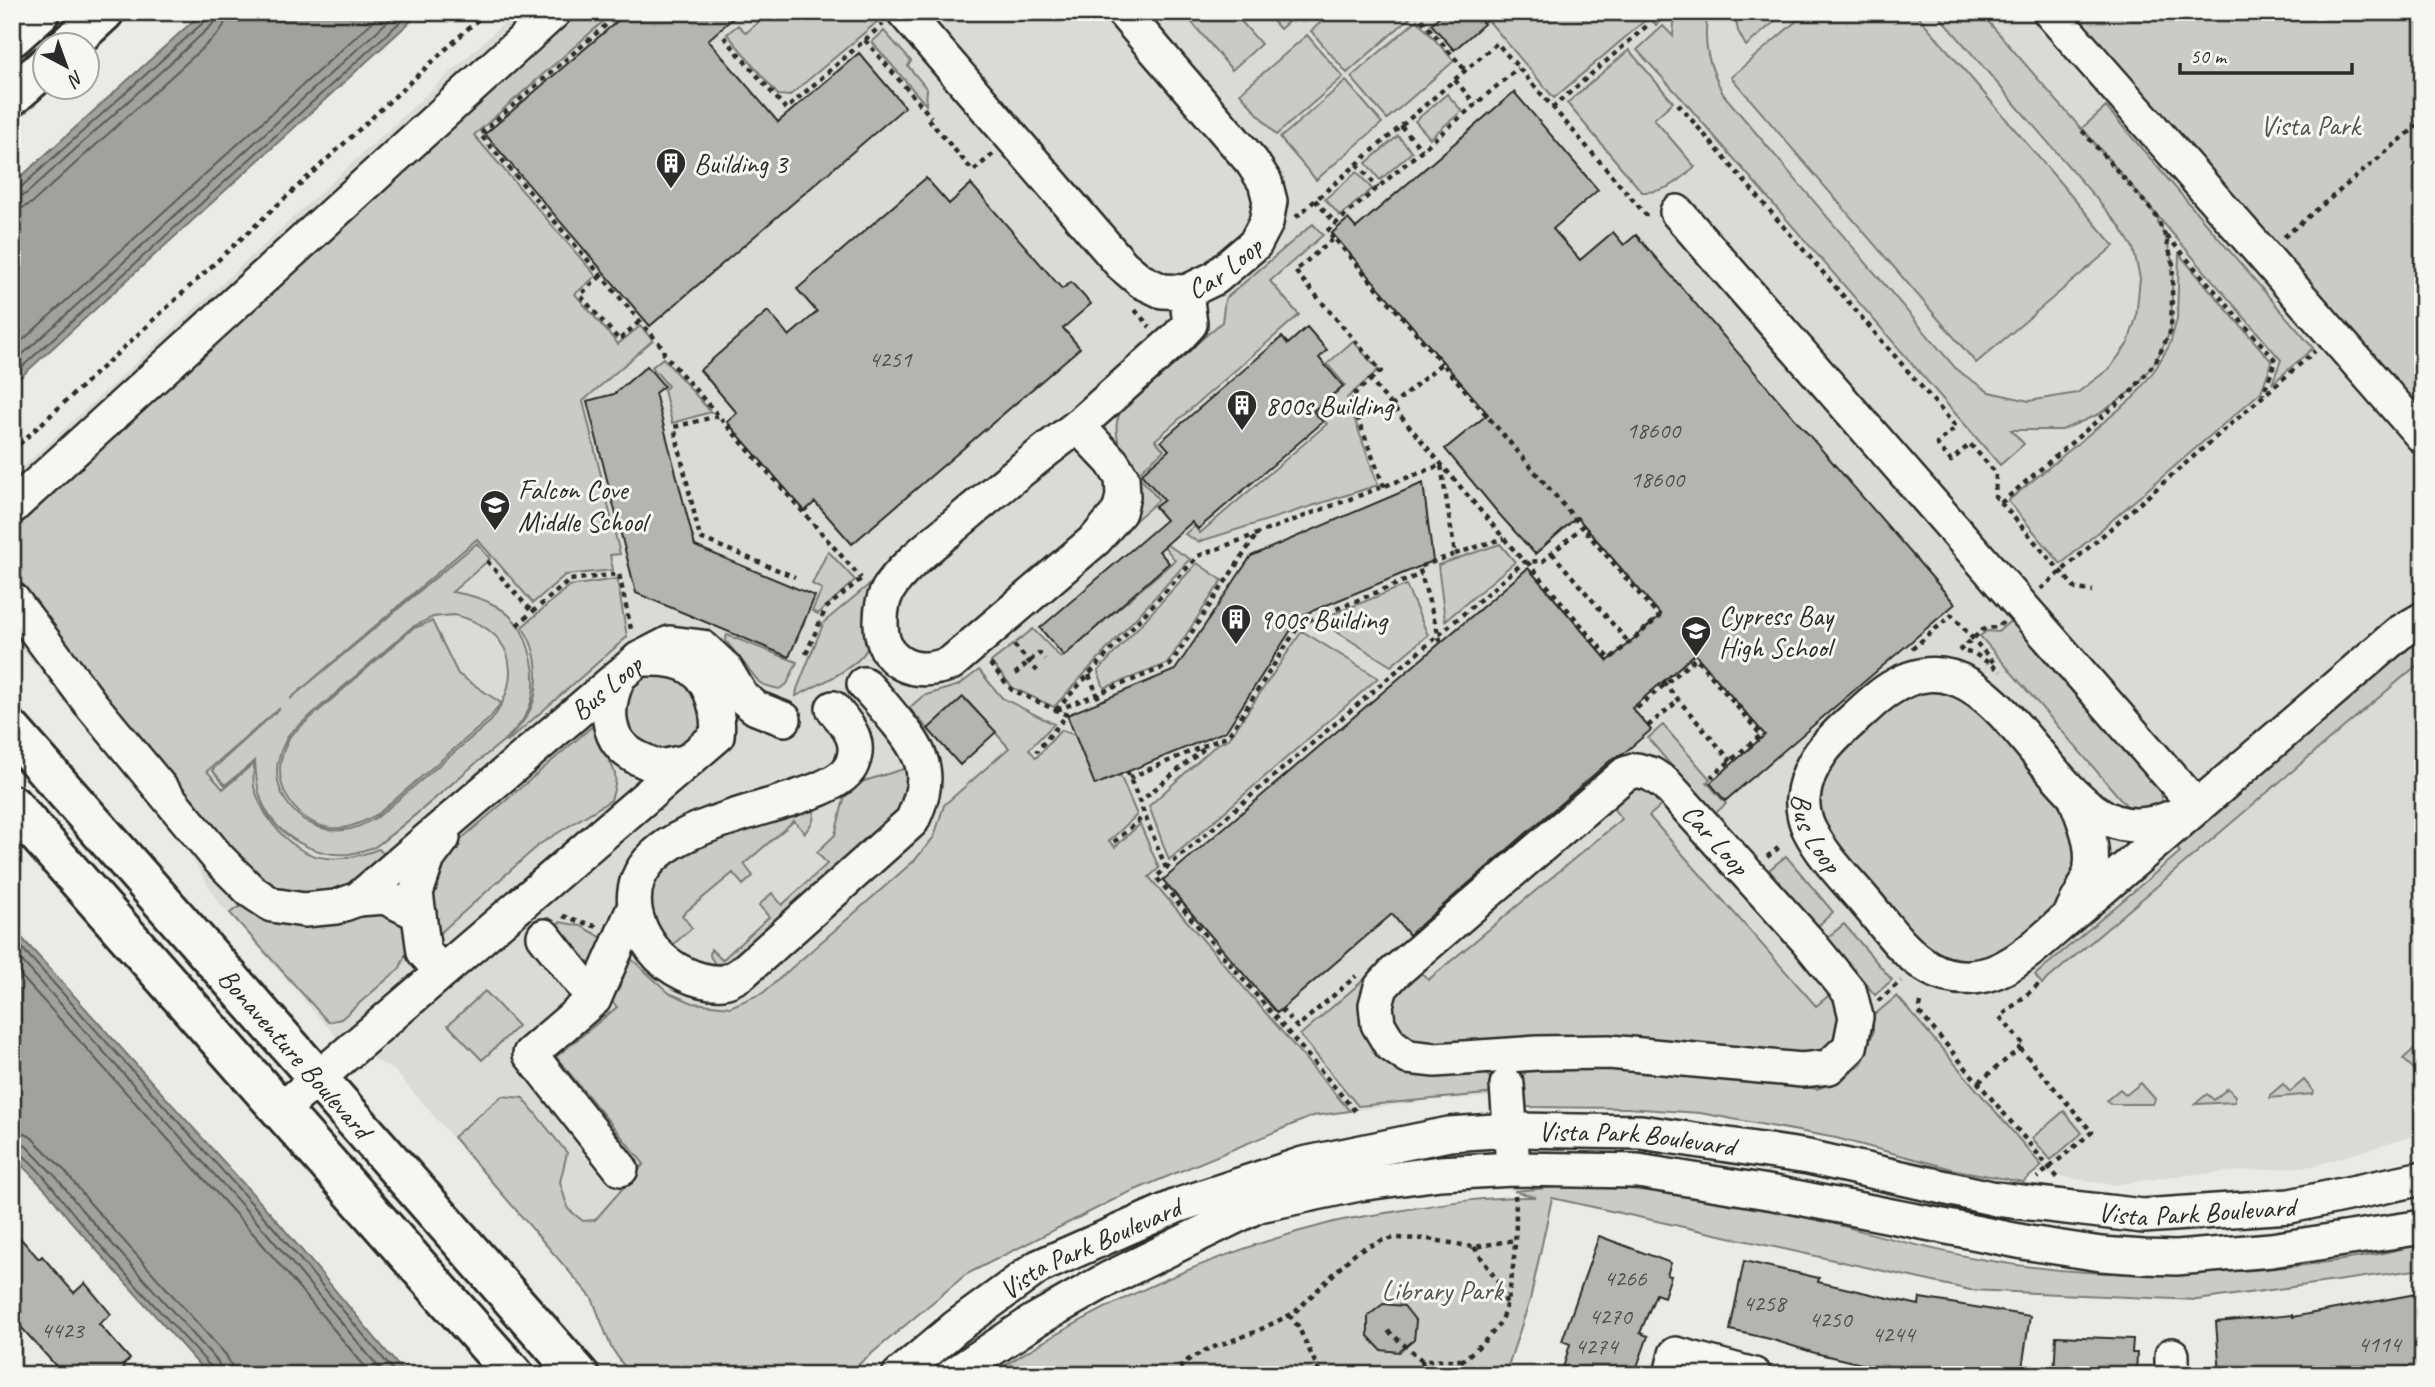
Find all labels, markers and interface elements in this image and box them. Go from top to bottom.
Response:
north arrow [32,32,102,102]
scale bar [2180,32,2351,76]
text: 50 m [2190,43,2228,69]
text: N [62,65,89,93]
park label: Vista Park [2260,108,2362,143]
building icon: Building 3 [654,146,688,190]
place label: Building 3 [694,146,789,181]
street label: Car Loop [1182,228,1270,307]
house number: 4251 [868,344,913,374]
building icon: 800s Building [1225,388,1259,432]
place label: 800s Building [1265,388,1395,423]
house number: 18600 [1626,415,1682,445]
house number: 18600 [1630,464,1686,494]
place label: Falcon Cove Middle School [518,472,652,539]
school or university icon: Falcon Cove Middle School [478,488,512,532]
place label: Cypress Bay High School [1719,598,1837,665]
building icon: 900s Building [1219,602,1253,646]
place label: 900s Building [1259,602,1389,637]
school or university icon: Cypress Bay High School [1679,614,1713,658]
street label: Bus Loop [563,646,650,728]
street label: Bus Loop [1785,794,1850,881]
street label: Car Loop [1674,796,1758,884]
street label: Bonaventure Boulevard [211,961,382,1149]
street label: Vista Park Boulevard [1538,1113,1741,1164]
street label: Vista Park Boulevard [993,1188,1189,1307]
street label: Vista Park Boulevard [2096,1188,2300,1235]
house number: 4266 [1603,1263,1648,1293]
park label: Library Park [1382,1273,1504,1308]
house number: 4258 [1742,1288,1788,1318]
house number: 4270 [1588,1301,1634,1331]
house number: 4250 [1808,1304,1854,1334]
house number: 4423 [40,1315,86,1345]
house number: 4244 [1871,1319,1917,1349]
house number: 4114 [2357,1329,2403,1359]
house number: 4274 [1574,1331,1620,1361]

